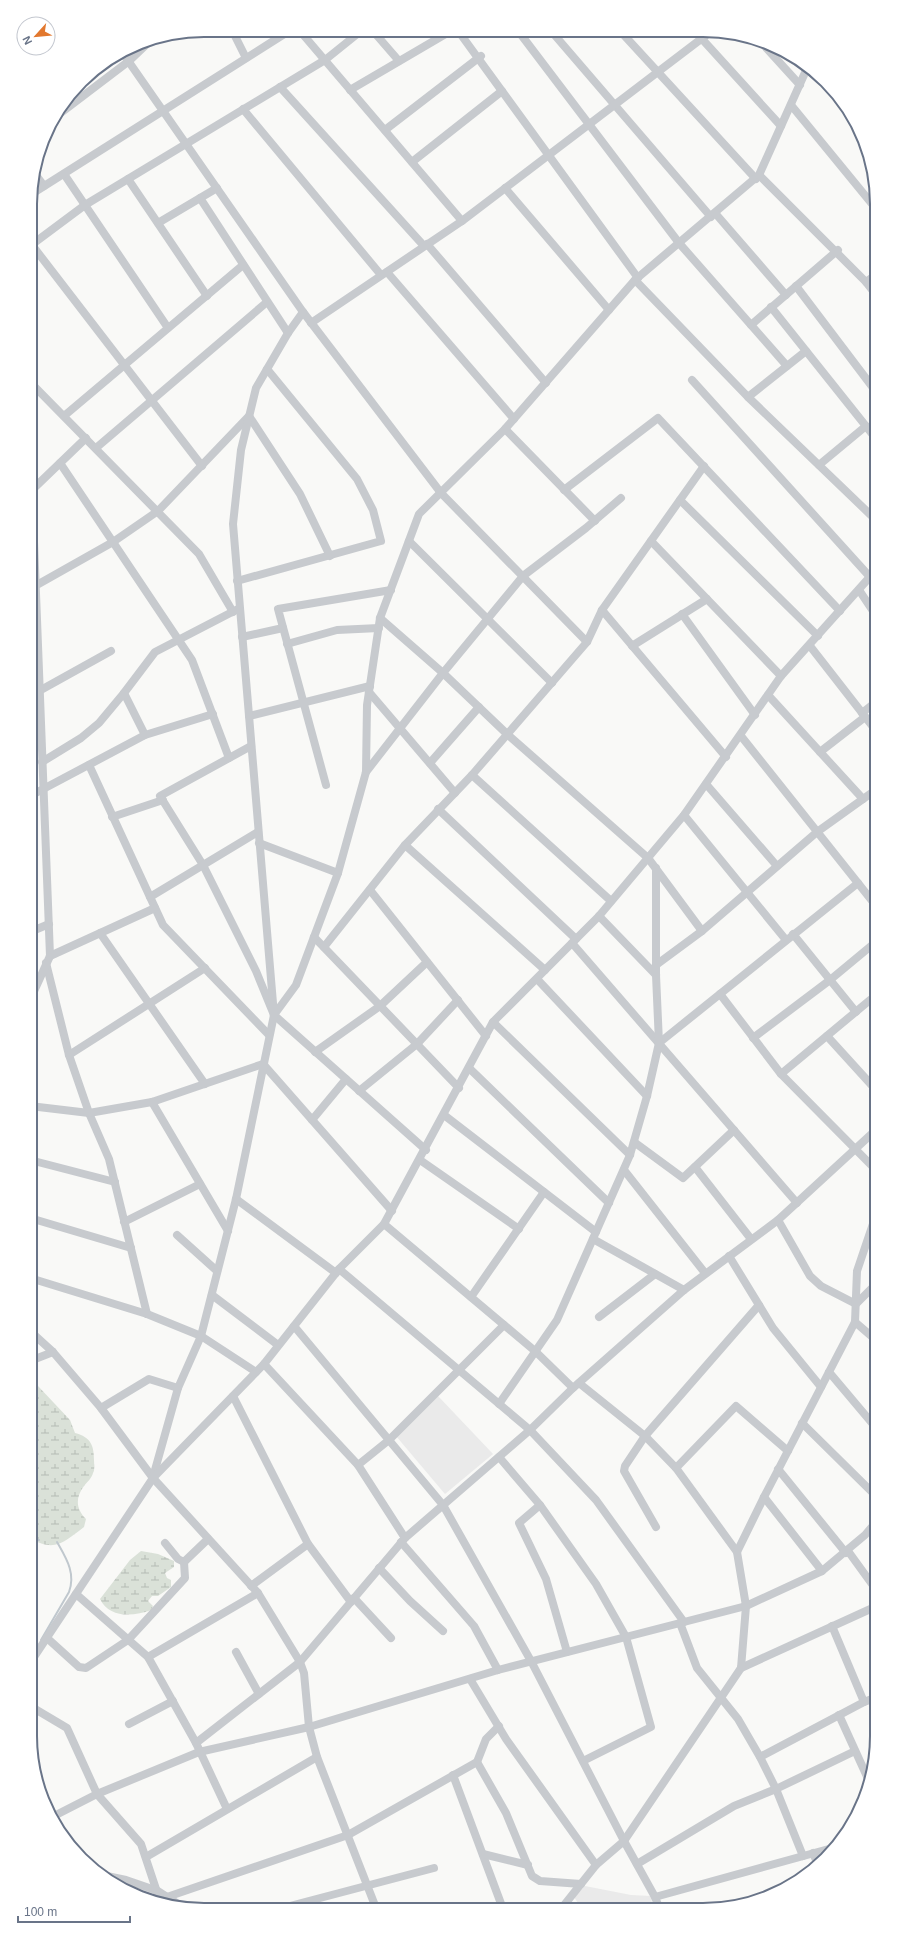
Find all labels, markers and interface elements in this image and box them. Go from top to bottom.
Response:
north arrow [16,16,56,56]
text: N [20,34,34,47]
scale bar [18,1898,130,1924]
text: 100 m [24,1905,57,1919]

